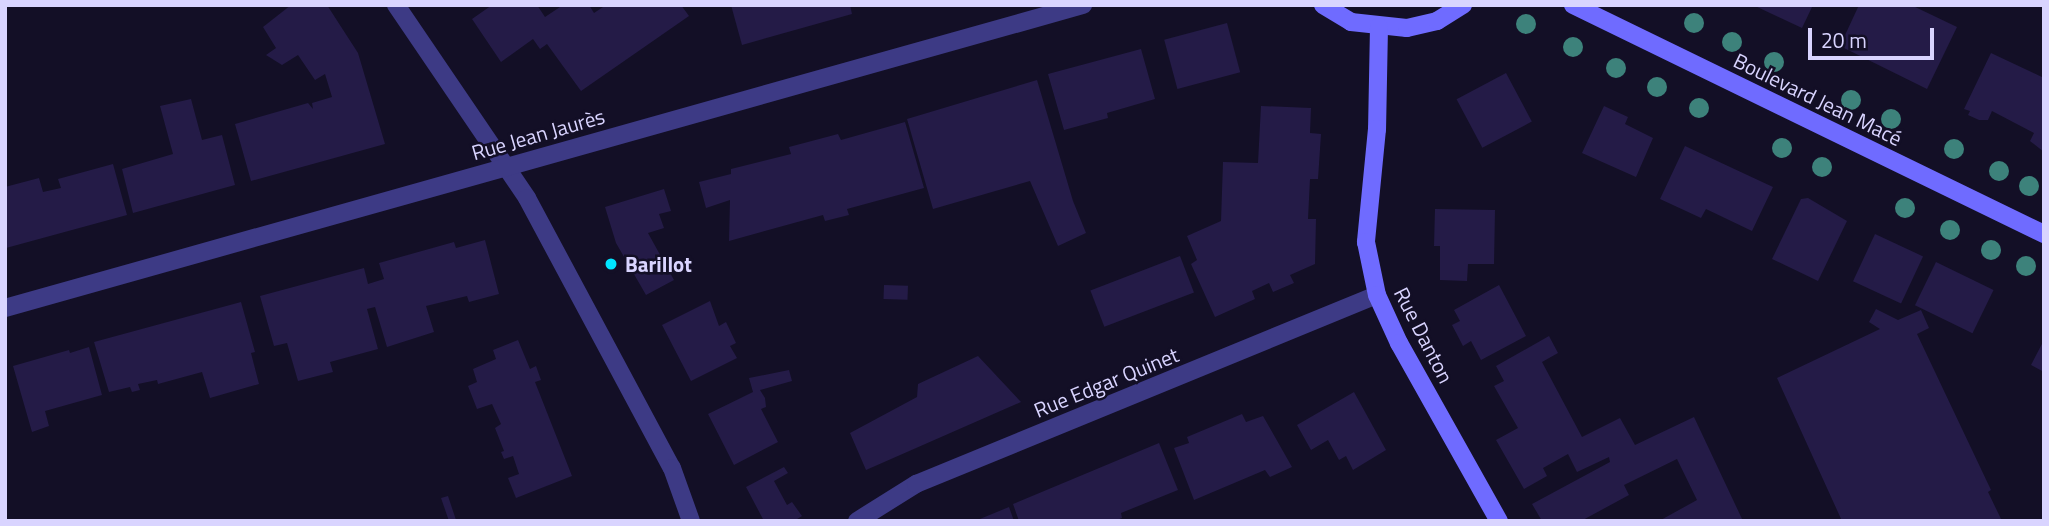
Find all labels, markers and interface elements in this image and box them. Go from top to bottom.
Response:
scale bar [1811,14,1937,58]
text: 20 m [1821,24,1867,56]
street label: Boulevard Jean Macé [1730,47,1906,151]
street label: Rue Jean Jaurès [468,103,608,165]
place label: Barillot [625,251,692,277]
marker: Barillot [603,256,619,272]
street label: Rue Danton [1389,283,1459,387]
street label: Rue Edgar Quinet [1030,342,1182,422]

